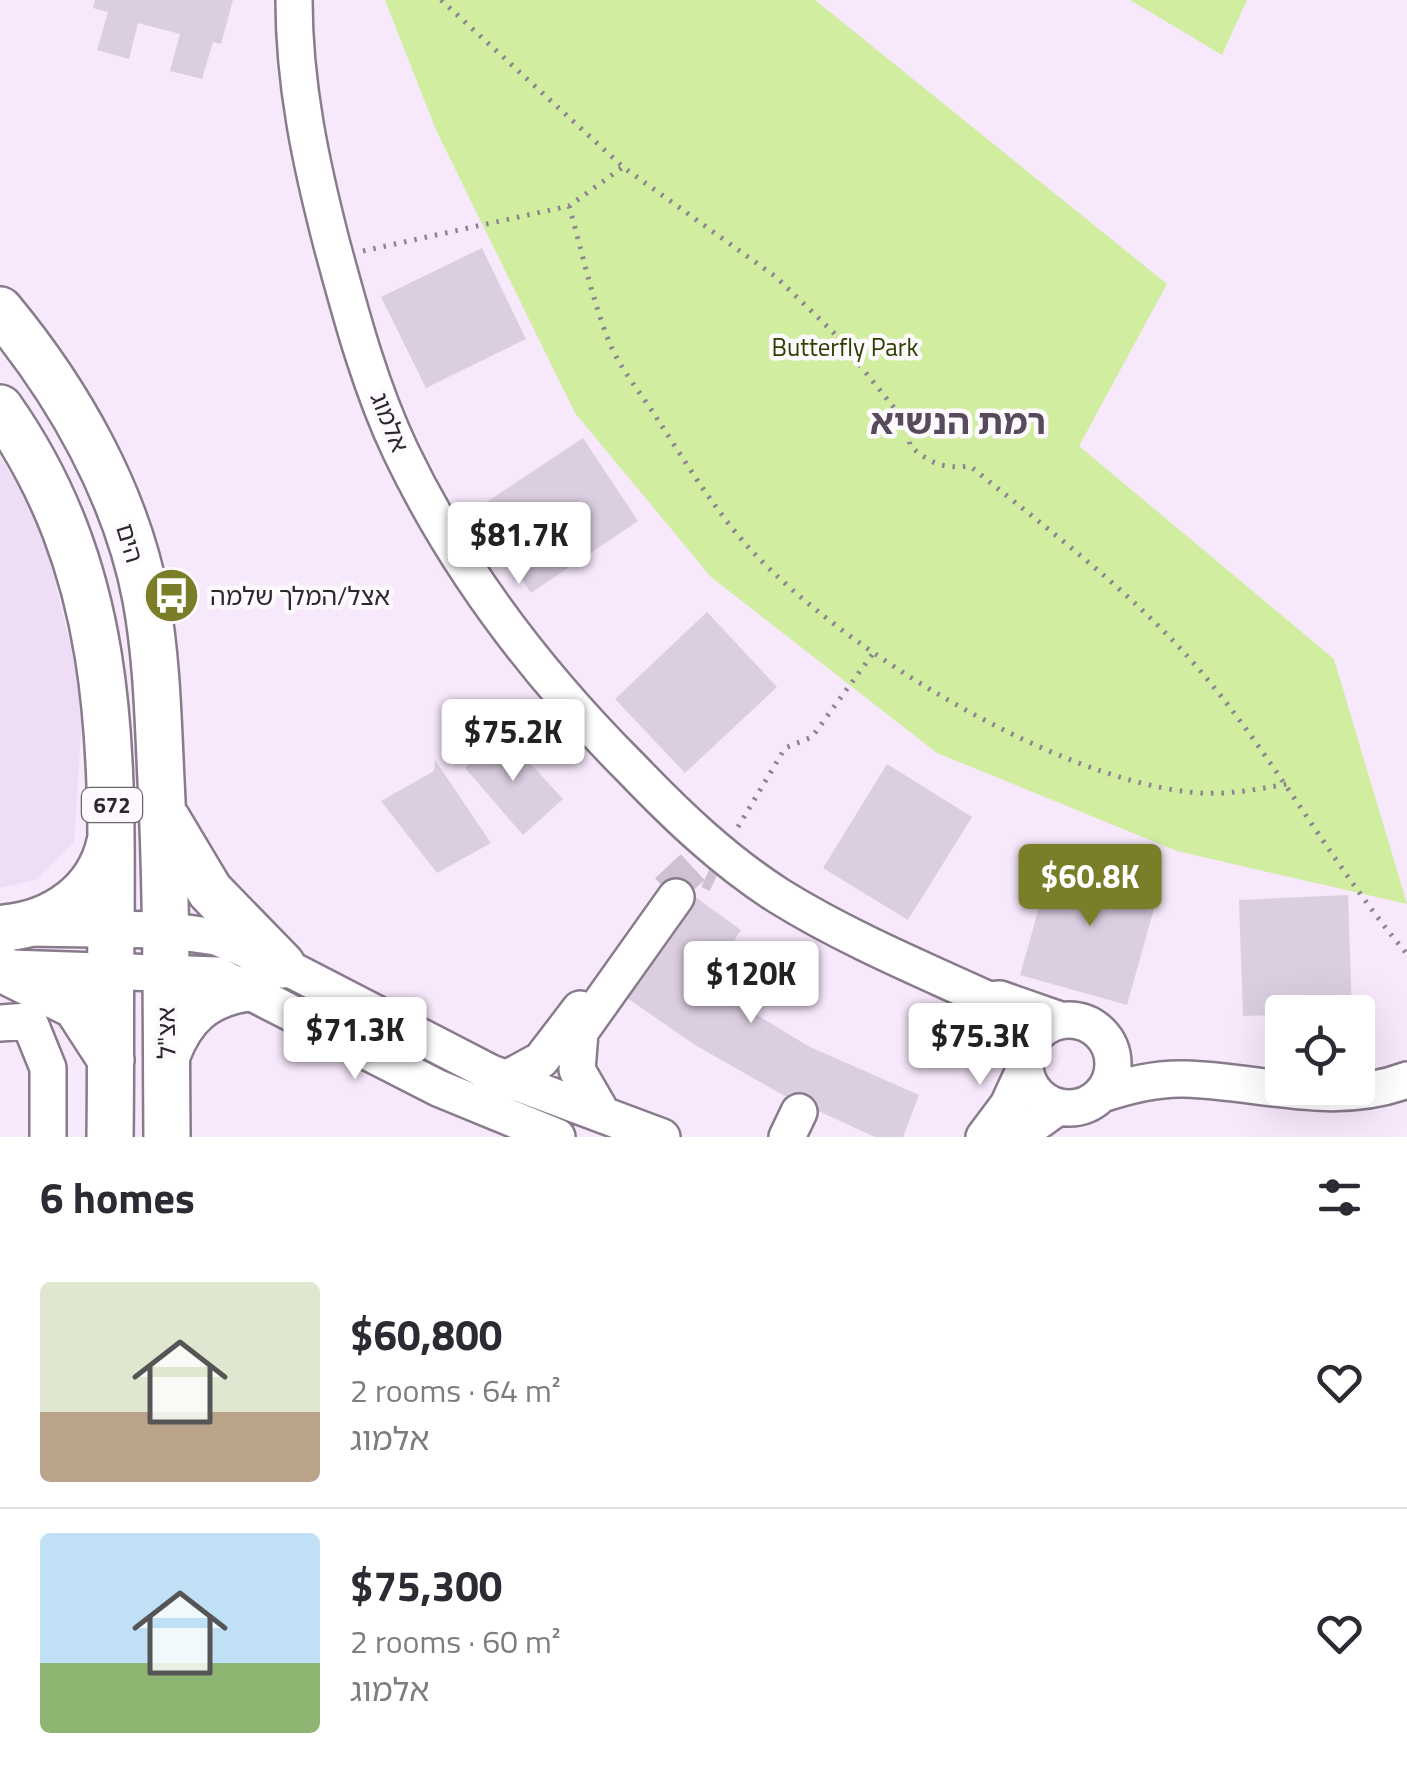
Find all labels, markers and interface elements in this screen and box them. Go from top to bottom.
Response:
park label: Butterfly Park [772,328,919,366]
street label: אלמוג [361,386,419,458]
district label: רמת הנשיא [870,394,1046,448]
pin: $81.7K [438,502,600,587]
text: $81.7K [470,510,568,558]
street label: הים [106,519,154,567]
bus stop icon: אצל/המלך שלמה [141,566,201,626]
place label: אצל/המלך שלמה [210,577,390,615]
pin: $75.2K [432,699,594,784]
text: $75.2K [464,707,562,755]
road number: 672 [82,788,142,822]
pin: $60.8K [1009,844,1171,929]
text: $60.8K [1041,852,1139,900]
pin: $120K [681,941,821,1026]
text: $120K [706,949,796,997]
map controls [1265,995,1375,1105]
button: locate [1265,995,1375,1105]
pin: $71.3K [274,997,436,1082]
pin: $75.3K [899,1003,1061,1088]
text: $71.3K [306,1005,404,1053]
street label: אצ"ל [147,1007,185,1059]
text: $75.3K [931,1011,1029,1059]
text: 6 homes [40,1165,195,1229]
icon: filters [1312,1170,1367,1225]
text: $60,800 [350,1302,502,1366]
icon: home [120,1322,240,1442]
icon: heart [1312,1355,1367,1410]
text: 2 rooms · 64 m² [350,1366,561,1414]
text: אלמוג [350,1414,429,1462]
text: $75,300 [350,1553,502,1617]
icon: home [120,1573,240,1693]
icon: heart [1312,1606,1367,1661]
text: 2 rooms · 60 m² [350,1617,561,1665]
text: אלמוג [350,1665,429,1713]

